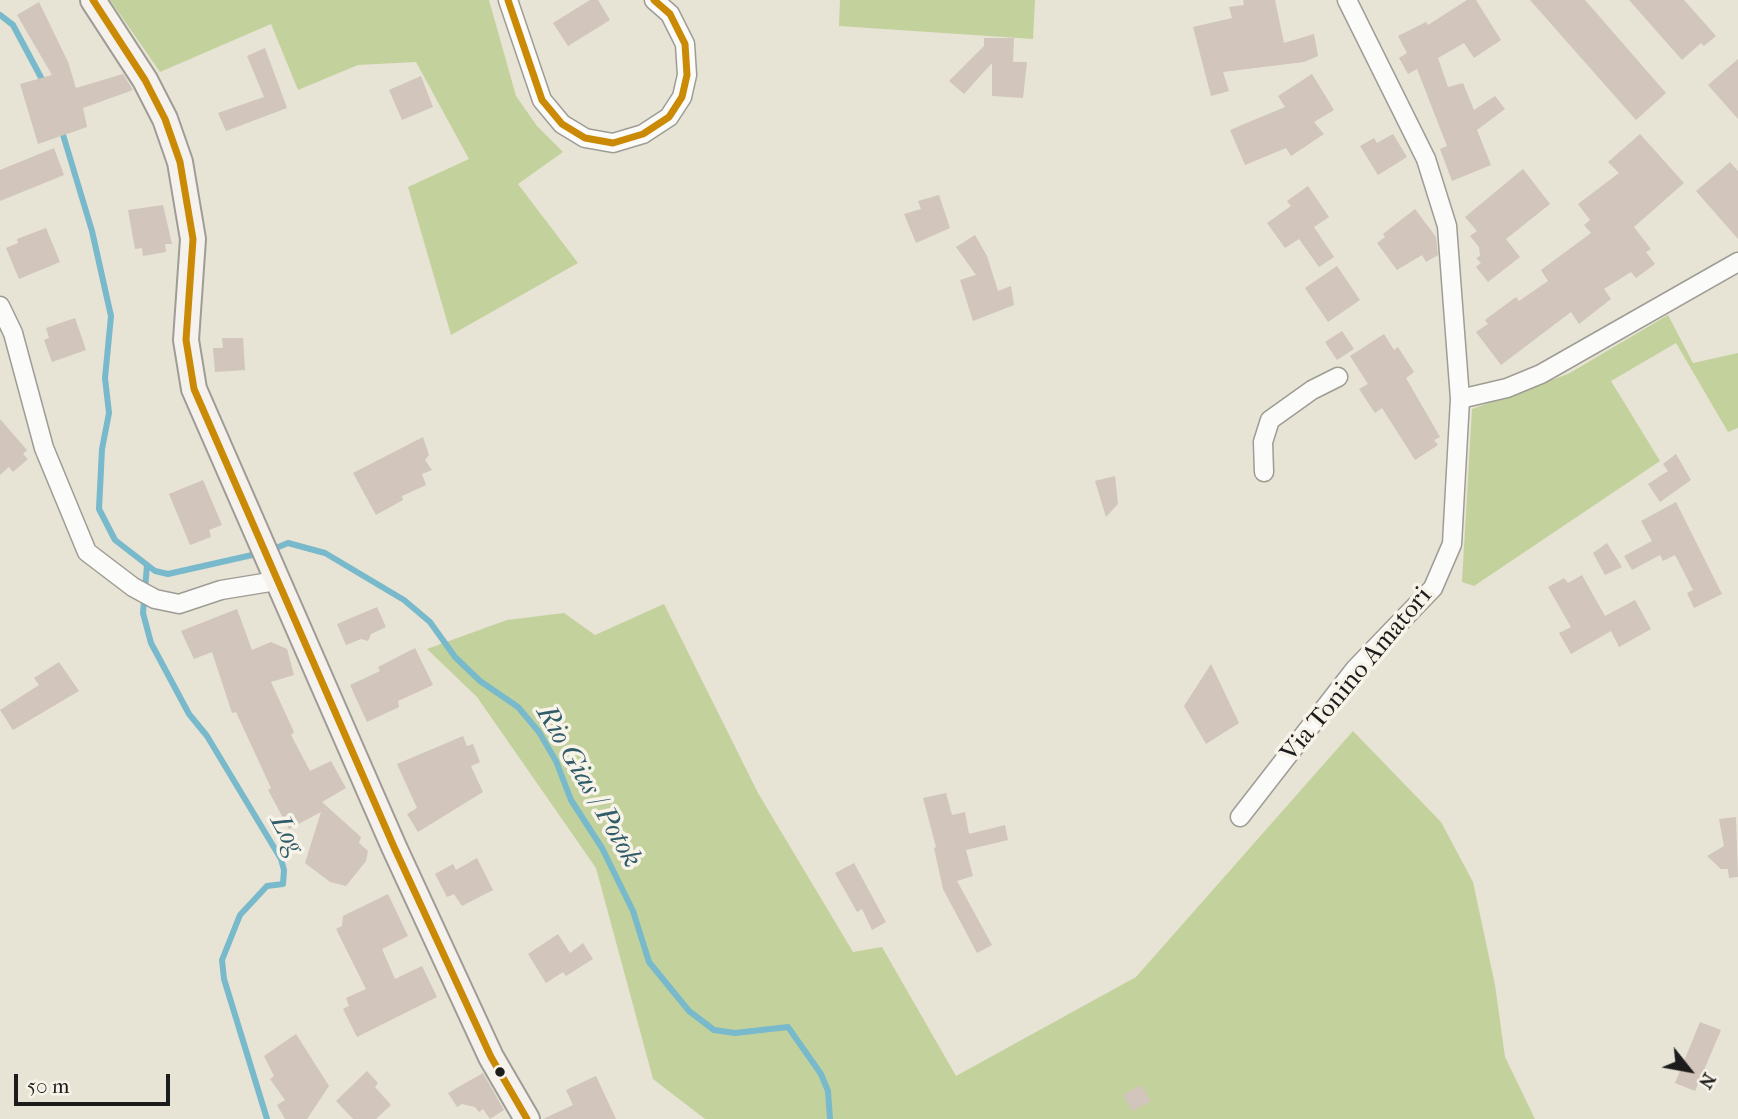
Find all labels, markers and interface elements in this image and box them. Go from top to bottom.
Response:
street label: Via Tonino Amatori [1275,581,1439,769]
water label: Rio Gias / Potok [528,700,648,874]
water label: Log [262,809,310,861]
north arrow [1654,1035,1724,1105]
scale bar [18,1060,173,1104]
unlabelled marker [493,1065,507,1079]
text: N [1694,1069,1720,1093]
text: 50 m [27,1074,70,1098]

